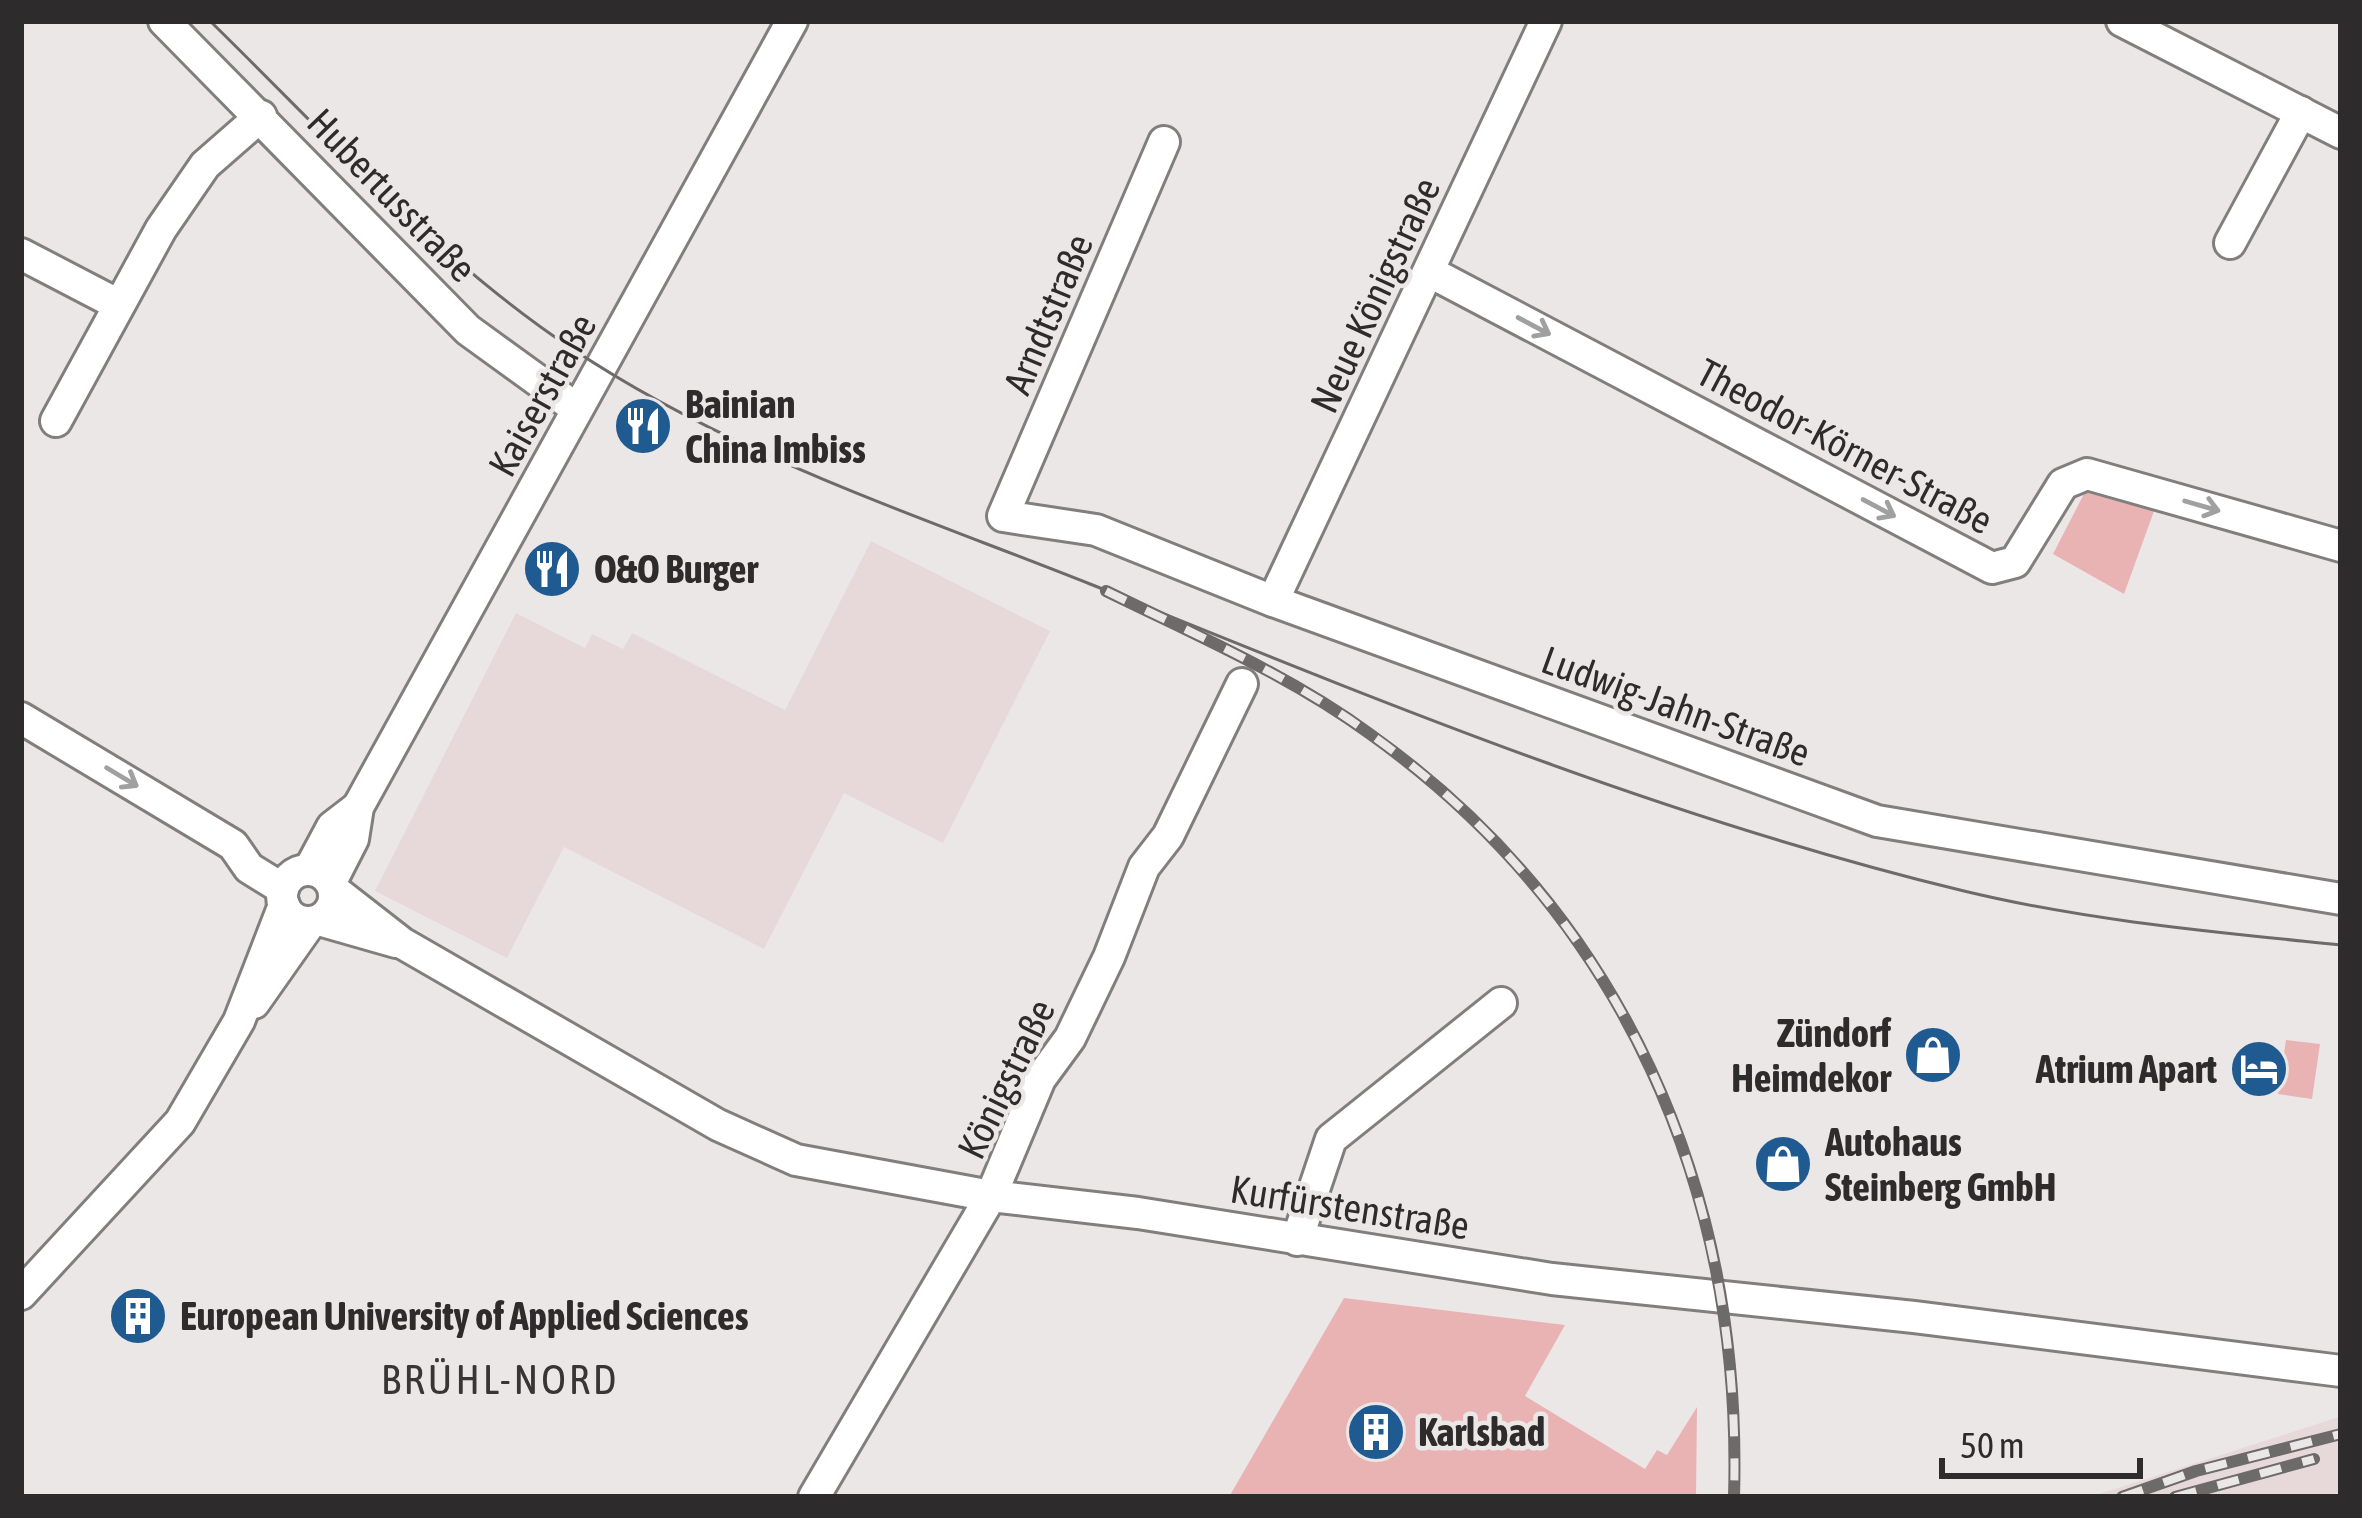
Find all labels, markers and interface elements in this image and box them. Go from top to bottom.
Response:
street label: Hubertusstraße [299,100,485,290]
street label: Neue Königstraße [1301,171,1449,419]
street label: Arndtstraße [995,228,1101,400]
street label: Kaiserstraße [480,306,604,484]
one-way arrow [1515,315,1550,338]
street label: Theodor-Körner-Straße [1690,350,2000,542]
place label: Bainian China Imbiss [685,382,866,471]
restaurant icon: Bainian China Imbiss [612,395,674,457]
one-way arrow [1860,497,1895,520]
one-way arrow [2182,497,2220,519]
restaurant icon: O&O Burger [521,538,583,600]
place label: O&O Burger [594,547,760,591]
street label: Ludwig-Jahn-Straße [1536,637,1816,775]
one-way arrow [104,766,139,790]
street label: Königstraße [949,992,1063,1166]
place label: Zündorf Heimdekor [1731,1011,1892,1100]
shop icon: Zündorf Heimdekor [1902,1024,1964,1086]
hotel icon: Atrium Apart [2228,1038,2290,1100]
place label: Atrium Apart [2035,1047,2218,1091]
place label: Autohaus Steinberg GmbH [1824,1120,2056,1209]
shop icon: Autohaus Steinberg GmbH [1752,1133,1814,1195]
street label: Kurfürstenstraße [1228,1166,1472,1248]
building icon: European University of Applied Sciences [107,1285,169,1347]
place label: European University of Applied Sciences [180,1294,749,1338]
district label: BRÜHL-NORD [381,1355,619,1403]
building icon: Karlsbad [1345,1401,1407,1463]
scale bar [1942,1404,2140,1478]
place label: Karlsbad [1418,1410,1545,1454]
text: 50 m [1960,1424,2025,1466]

